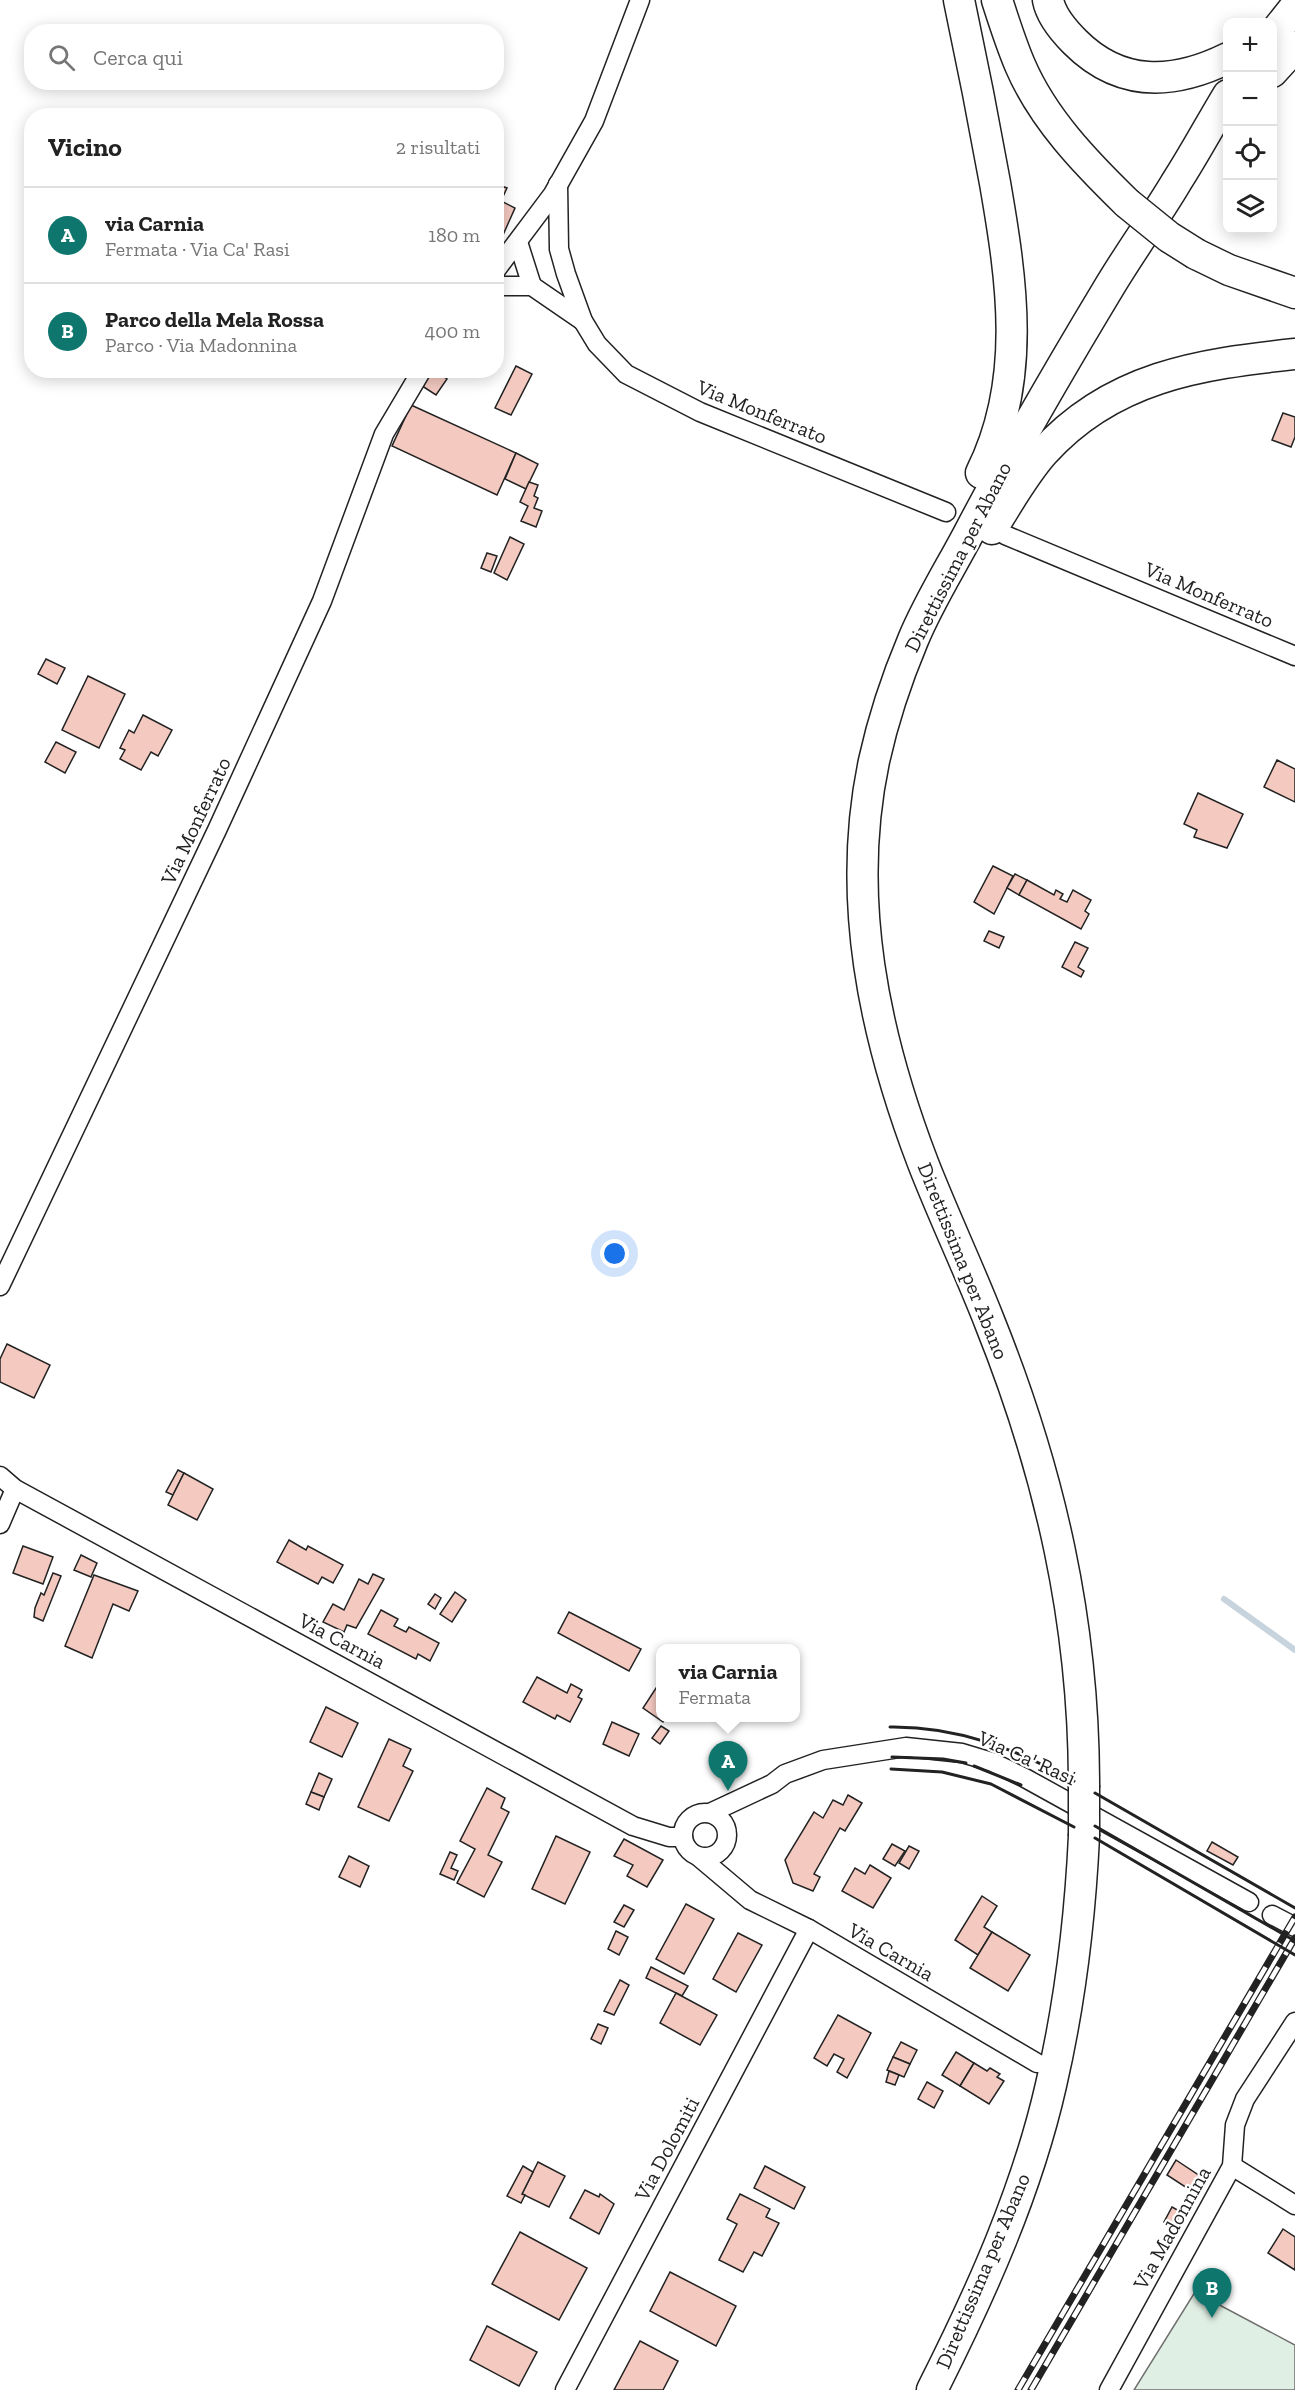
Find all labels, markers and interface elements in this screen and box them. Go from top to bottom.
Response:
map controls [1223,18,1277,234]
button: + [1223,18,1277,72]
search box [24,24,504,90]
icon: search [45,41,78,74]
text: Cerca qui [93,44,183,71]
button: − [1223,72,1277,126]
button: locate [1223,126,1277,180]
text: Vicino [48,131,122,163]
text: 2 risultati [396,135,480,159]
button: layers [1223,180,1277,234]
text: via Carnia [105,210,204,237]
text: A [61,223,74,247]
text: 180 m [428,223,480,247]
text: Fermata · Via Ca' Rasi [105,237,290,261]
text: Parco della Mela Rossa [105,306,324,333]
text: B [61,319,74,343]
text: 400 m [424,319,480,343]
text: Parco · Via Madonnina [105,333,297,357]
street label: Via Monferrato [693,374,831,449]
street label: Direttissima per Abano [899,458,1016,656]
street label: Via Monferrato [1140,556,1277,633]
street label: Via Monferrato [155,753,236,889]
street label: Direttissima per Abano [913,1159,1014,1363]
your location [600,1239,629,1268]
street label: Via Carnia [294,1607,390,1674]
popup [656,1644,800,1722]
text: via Carnia [678,1658,778,1685]
text: Fermata [678,1685,751,1709]
street label: Via Ca' Rasi [974,1725,1080,1790]
pin: A [708,1742,748,1791]
street label: Via Carnia [843,1917,938,1986]
street label: Via Dolomiti [628,2093,704,2206]
street label: Via Madonnina [1127,2162,1216,2295]
street label: Direttissima per Abano [930,2169,1035,2372]
pin: B [1192,2268,1232,2318]

